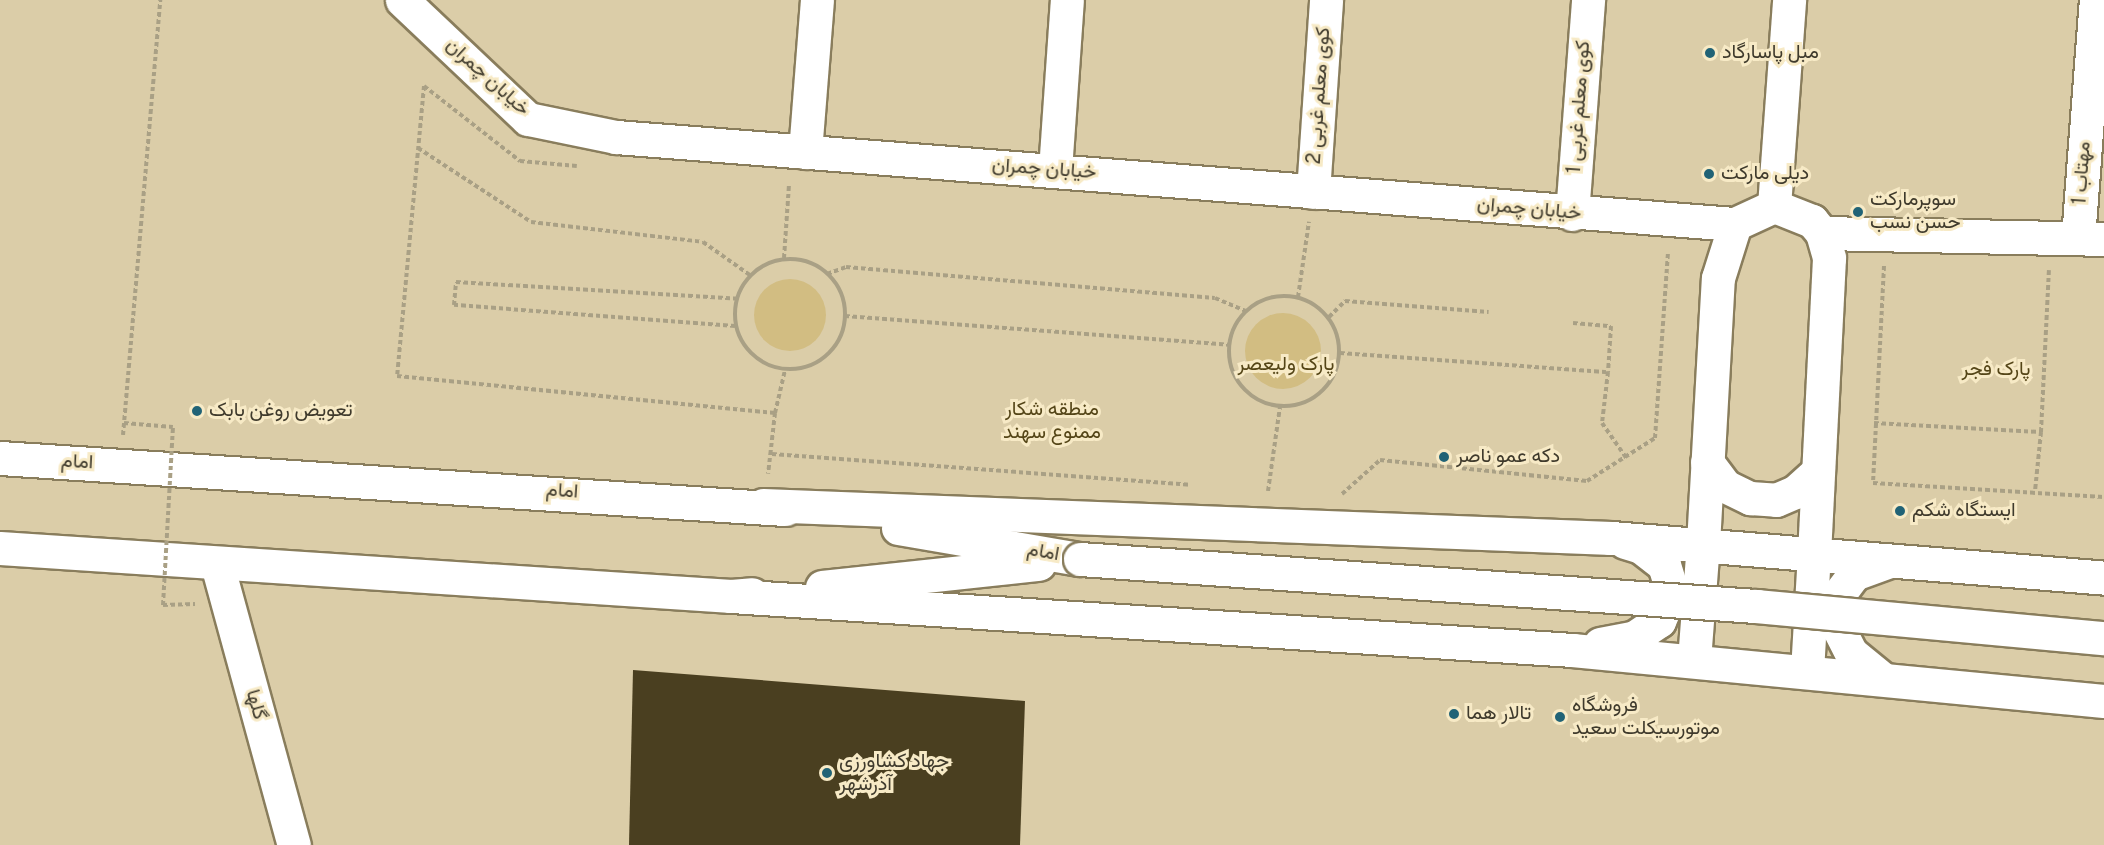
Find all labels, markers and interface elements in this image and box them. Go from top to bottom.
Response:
street label: کوی معلم غربی 2 [1303,26,1337,166]
street label: خیابان چمران [440,34,534,122]
street label: کوی معلم غربی 1 [1563,40,1597,174]
place label: مبل پاسارگاد [1722,41,1819,65]
marker: مبل پاسارگاد [1703,46,1717,60]
street label: مهتاب 1 [2069,141,2097,205]
street label: خیابان چمران [991,154,1097,186]
place label: دیلی مارکت [1721,162,1809,186]
marker: دیلی مارکت [1702,167,1716,181]
place label: سوپرمارکت حسن نسب [1870,189,1961,236]
street label: خیابان چمران [1476,193,1582,227]
marker: سوپرمارکت حسن نسب [1851,205,1865,219]
park label: پارک ولیعصر [1238,353,1334,377]
park label: پارک فجر [1961,358,2031,382]
place label: تعویض روغن بابک [209,399,353,423]
park label: منطقه شکار ممنوع سهند [1003,399,1101,446]
marker: تعویض روغن بابک [190,404,204,418]
place label: دکه عمو ناصر [1456,445,1560,469]
street label: امام [60,450,94,476]
marker: دکه عمو ناصر [1437,450,1451,464]
street label: امام [545,479,579,505]
place label: ایستگاه شکم [1912,499,2016,523]
marker: ایستگاه شکم [1893,504,1907,518]
street label: امام [1025,538,1061,568]
street label: گلها [239,687,271,723]
place label: فروشگاه موتورسیکلت سعید [1572,694,1720,741]
place label: تالار هما [1466,702,1531,726]
marker: تالار هما [1447,707,1461,721]
marker: فروشگاه موتورسیکلت سعید [1553,710,1567,724]
place label: جهاد کشاورزی آذرشهر [839,750,949,797]
marker: جهاد کشاورزی آذرشهر [820,766,834,780]

